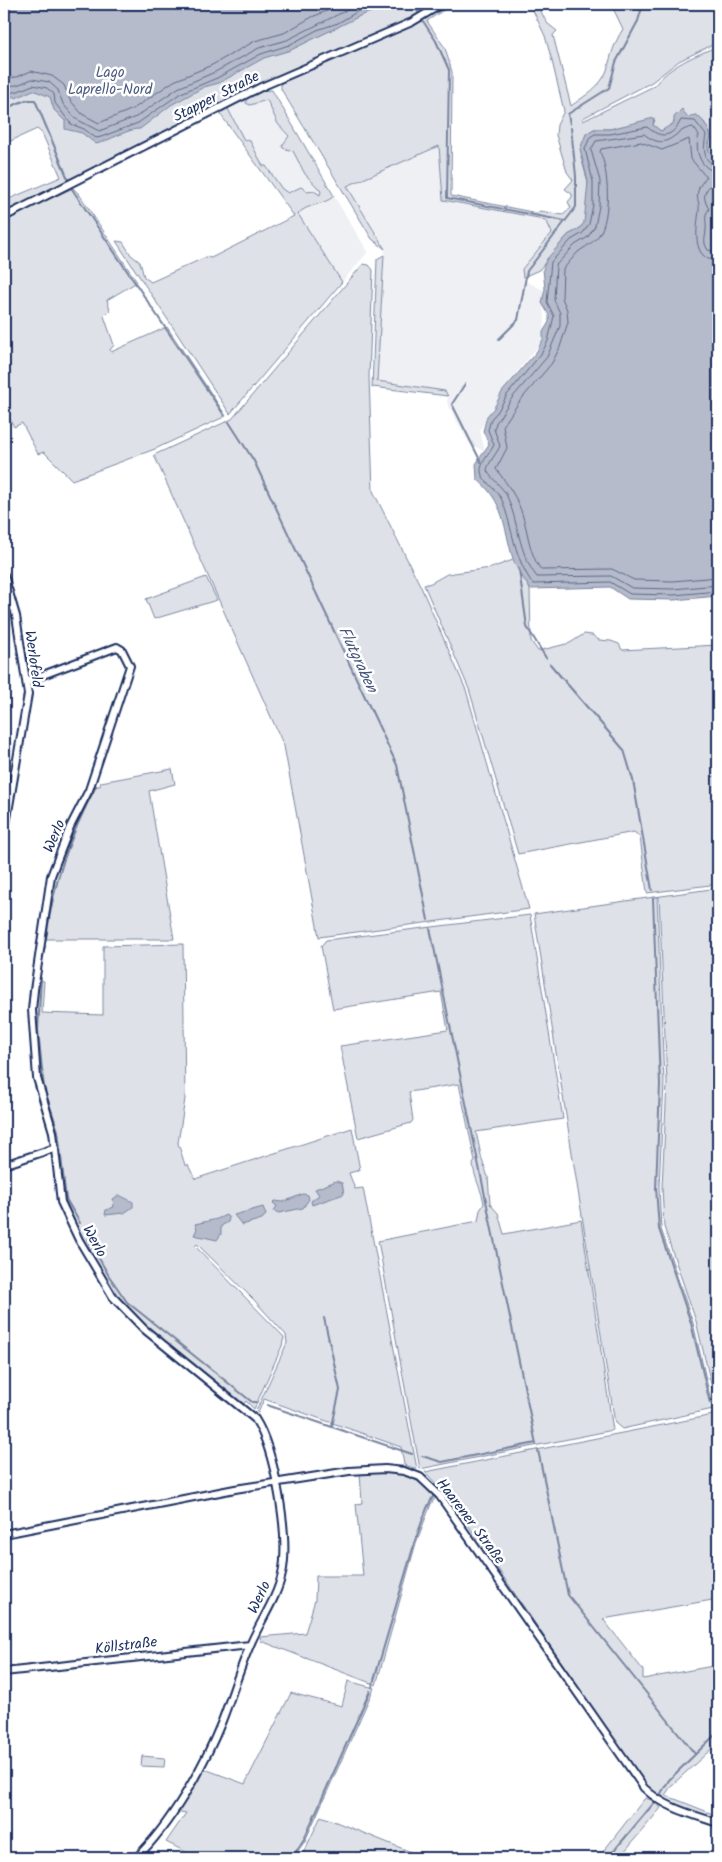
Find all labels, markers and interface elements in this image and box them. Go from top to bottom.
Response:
park label: Lago Laprello-Nord [68,61,153,102]
street label: Stapper Straße [169,65,264,129]
water label: Flutgraben [331,622,385,698]
street label: Werlofeld [17,629,49,690]
street label: Werlo [37,816,73,857]
street label: Werlo [75,1221,113,1262]
street label: Haarener Straße [430,1473,511,1570]
street label: Werlo [242,1577,278,1618]
street label: Köllstraße [94,1630,159,1662]

